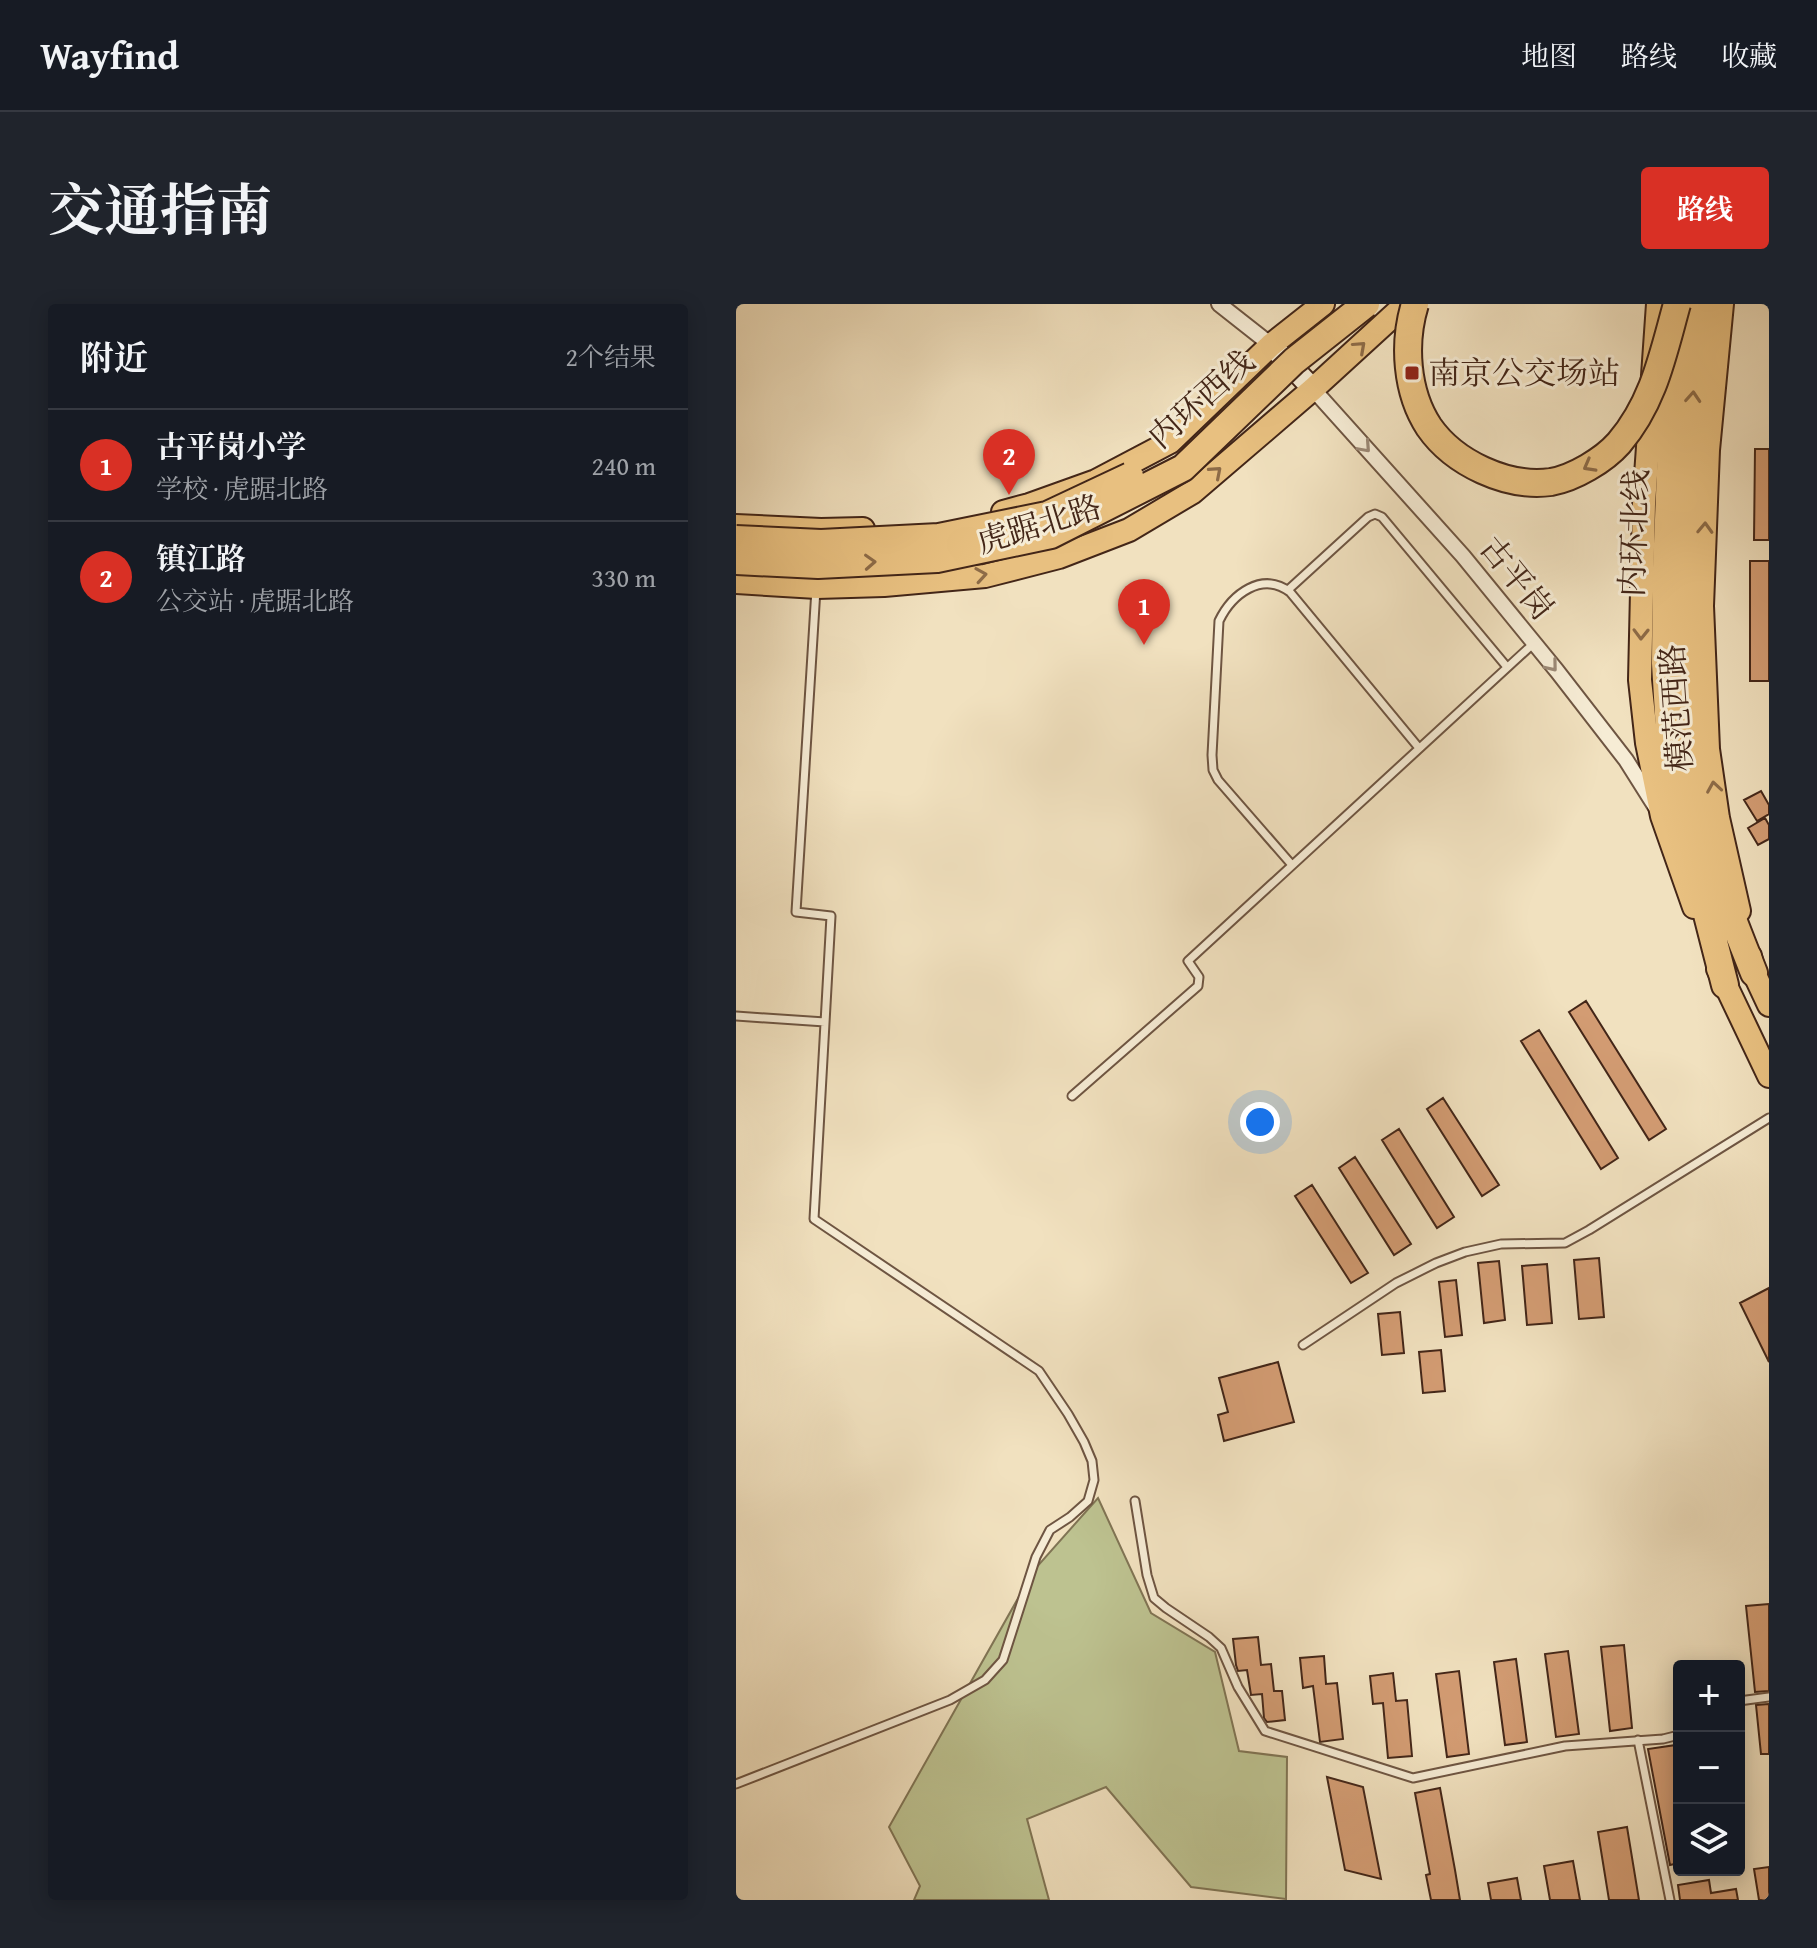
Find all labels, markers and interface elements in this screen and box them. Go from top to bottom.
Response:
text: Wayfind [40,27,179,83]
text: 地图 [1521,35,1577,76]
text: 路线 [1621,35,1677,76]
text: 收藏 [1721,35,1777,76]
button: 路线 [1641,167,1769,249]
text: 交通指南 [48,168,272,251]
text: 附近 [80,333,148,382]
text: 2个结果 [565,337,656,376]
street label: 内环西线 [1137,338,1264,459]
one-way arrow [1350,342,1365,356]
place label: 南京公交场站 [1428,349,1620,396]
marker: 南京公交场站 [1403,364,1421,382]
one-way arrow [1684,390,1701,403]
text: 古平岗小学 [156,424,306,468]
pin: 2 [983,429,1035,495]
one-way arrow [1356,438,1370,452]
text: 1 [99,446,113,485]
text: 240 m [591,446,656,485]
one-way arrow [1583,456,1598,472]
one-way arrow [1207,467,1222,482]
street label: 内环北线 [1608,468,1659,598]
text: 学校 · 虎踞北路 [156,469,328,508]
street label: 虎踞北路 [971,482,1107,565]
one-way arrow [1696,521,1713,534]
street label: 古平岗 [1469,526,1566,630]
text: 镇江路 [156,536,246,580]
one-way arrow [864,554,877,571]
text: 2 [99,558,113,597]
text: 330 m [591,558,656,597]
one-way arrow [974,567,988,584]
pin: 1 [1118,579,1170,645]
text: 公交站 · 虎踞北路 [156,581,354,620]
one-way arrow [1632,628,1650,641]
street label: 模范西路 [1648,643,1703,774]
one-way arrow [1542,657,1557,671]
one-way arrow [1706,781,1723,794]
your location [1240,1102,1280,1142]
map controls [1673,1660,1745,1876]
button: + [1673,1660,1745,1732]
button: − [1673,1732,1745,1804]
button: layers [1673,1804,1745,1876]

